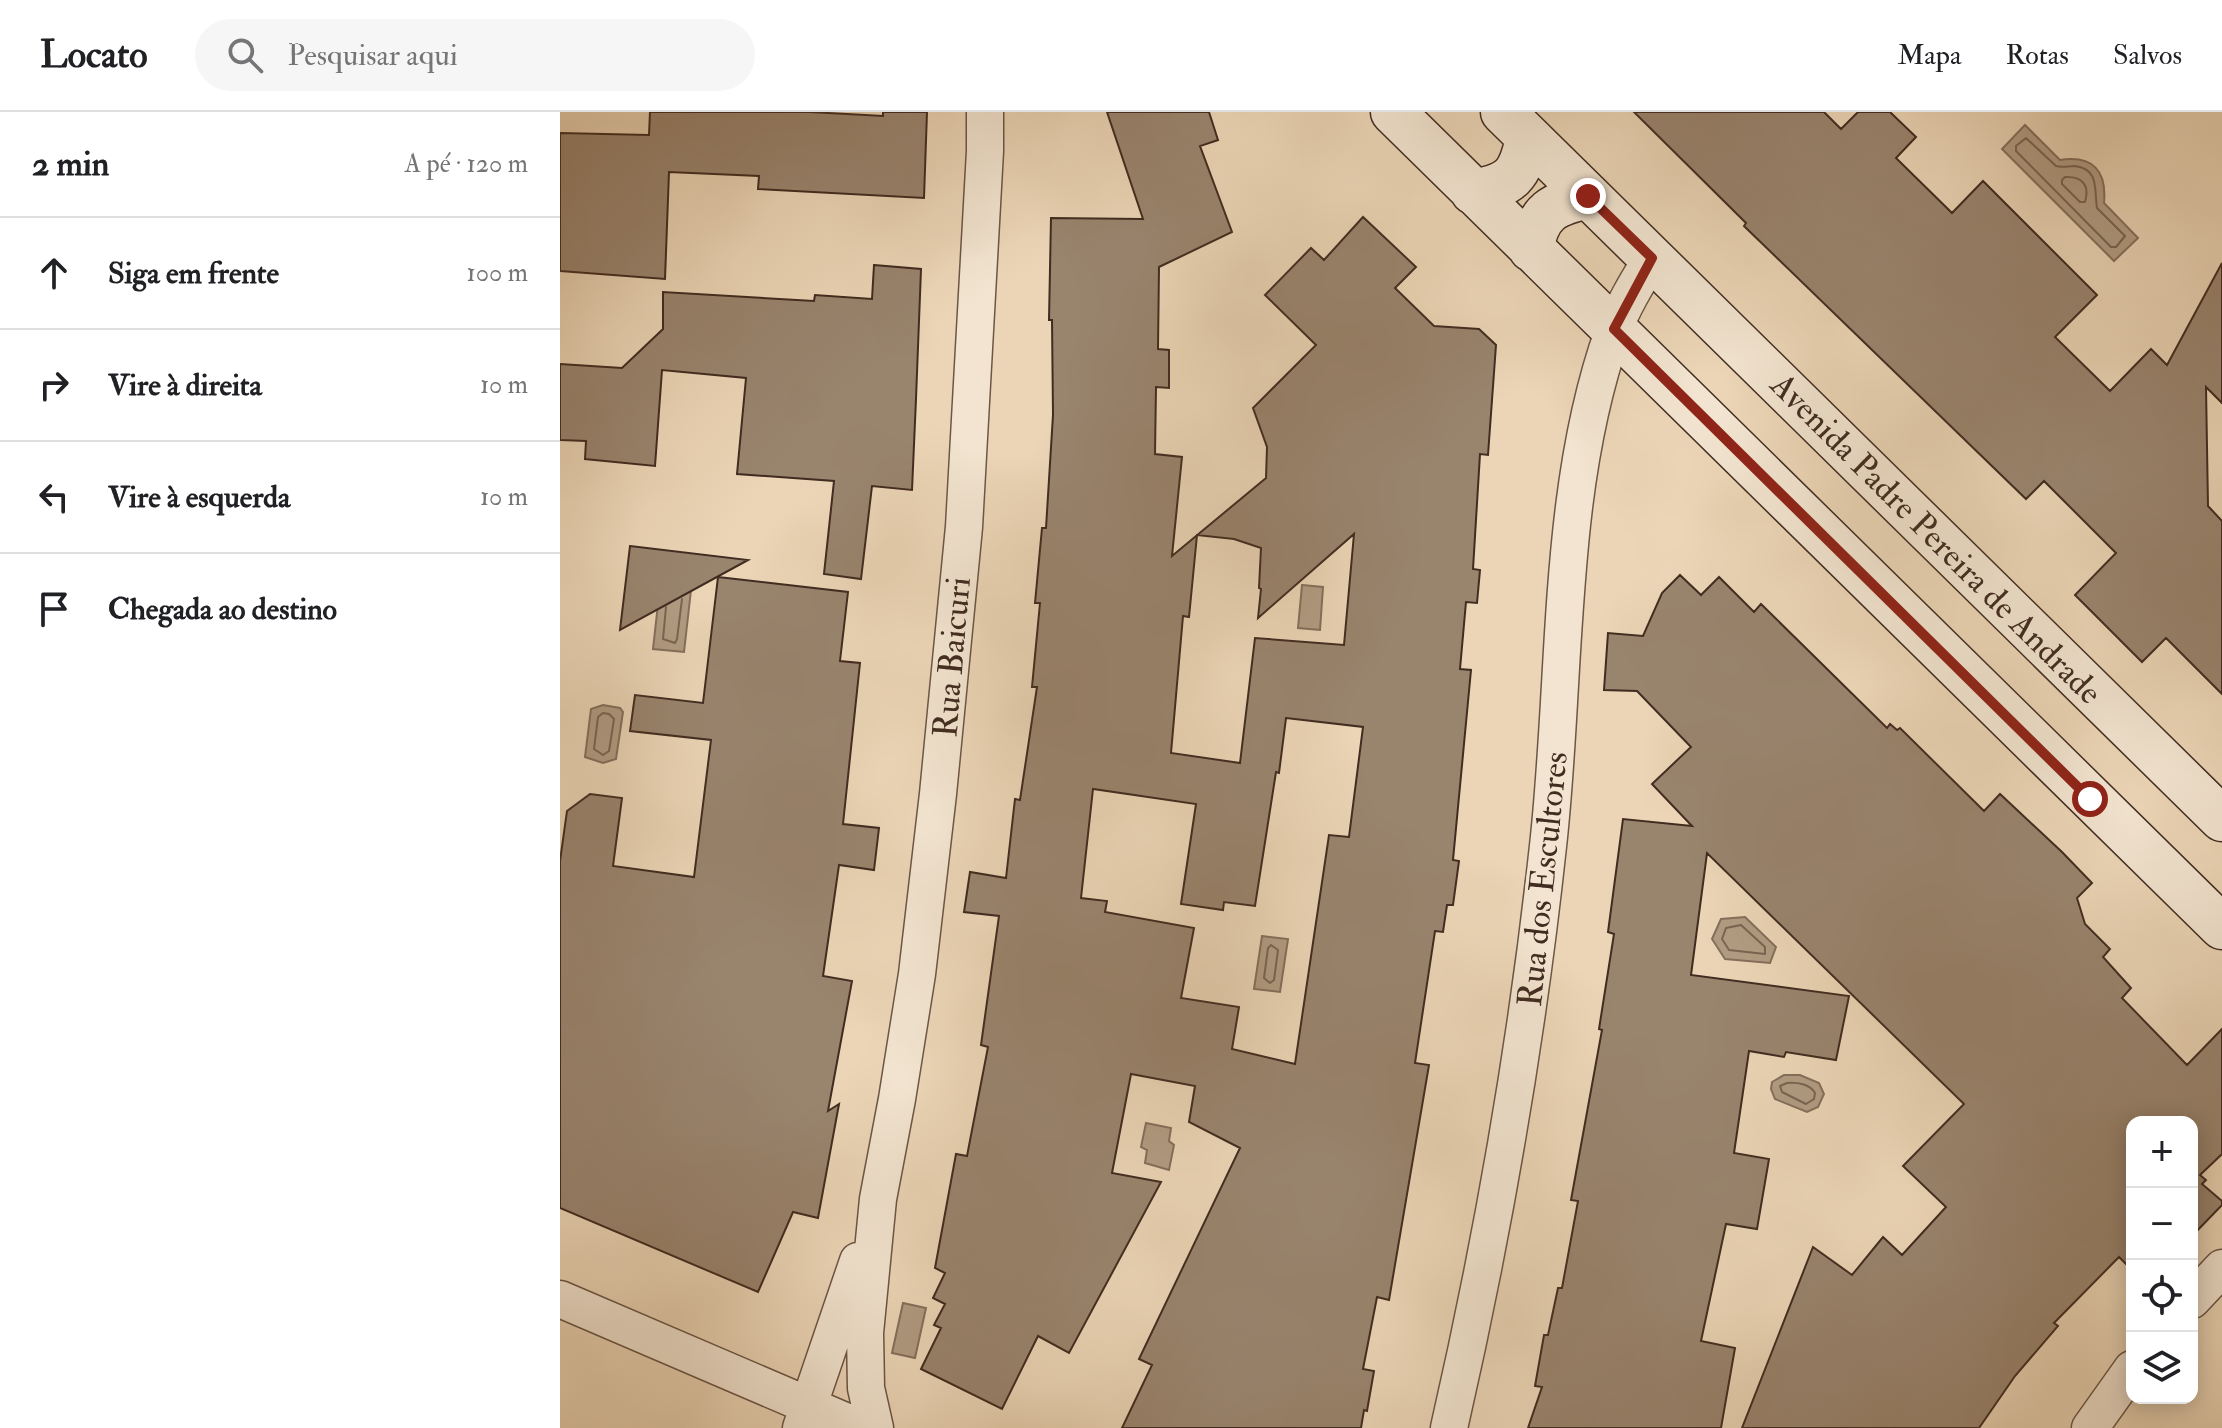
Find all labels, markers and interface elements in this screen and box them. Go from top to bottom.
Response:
search box [195,19,755,91]
text: Locato [40,31,147,79]
icon: search [223,33,267,77]
text: Pesquisar aqui [287,37,458,74]
text: Mapa [1897,38,1961,73]
text: Rotas [2005,38,2069,73]
text: Salvos [2113,38,2182,73]
text: 2 min [32,143,109,186]
text: A pé · 120 m [405,148,528,180]
route end [1570,178,1606,214]
icon: ahead [32,251,76,295]
text: Siga em frente [108,255,279,292]
text: 100 m [467,257,528,289]
icon: right [32,363,76,407]
street label: Avenida Padre Pereira de Andrade [1760,363,2111,714]
text: Vire à direita [108,367,262,404]
text: 10 m [480,369,528,401]
icon: left [32,475,76,519]
text: Vire à esquerda [108,479,290,516]
text: 10 m [480,481,528,513]
street label: Rua Baicuri [924,575,981,739]
icon: arrive [32,587,76,631]
text: Chegada ao destino [108,591,337,628]
street label: Rua dos Escultores [1509,749,1578,1009]
route start [2072,781,2108,817]
map controls [2126,1116,2198,1404]
button: + [2126,1116,2198,1188]
button: − [2126,1188,2198,1260]
button: locate [2126,1260,2198,1332]
button: layers [2126,1332,2198,1404]

